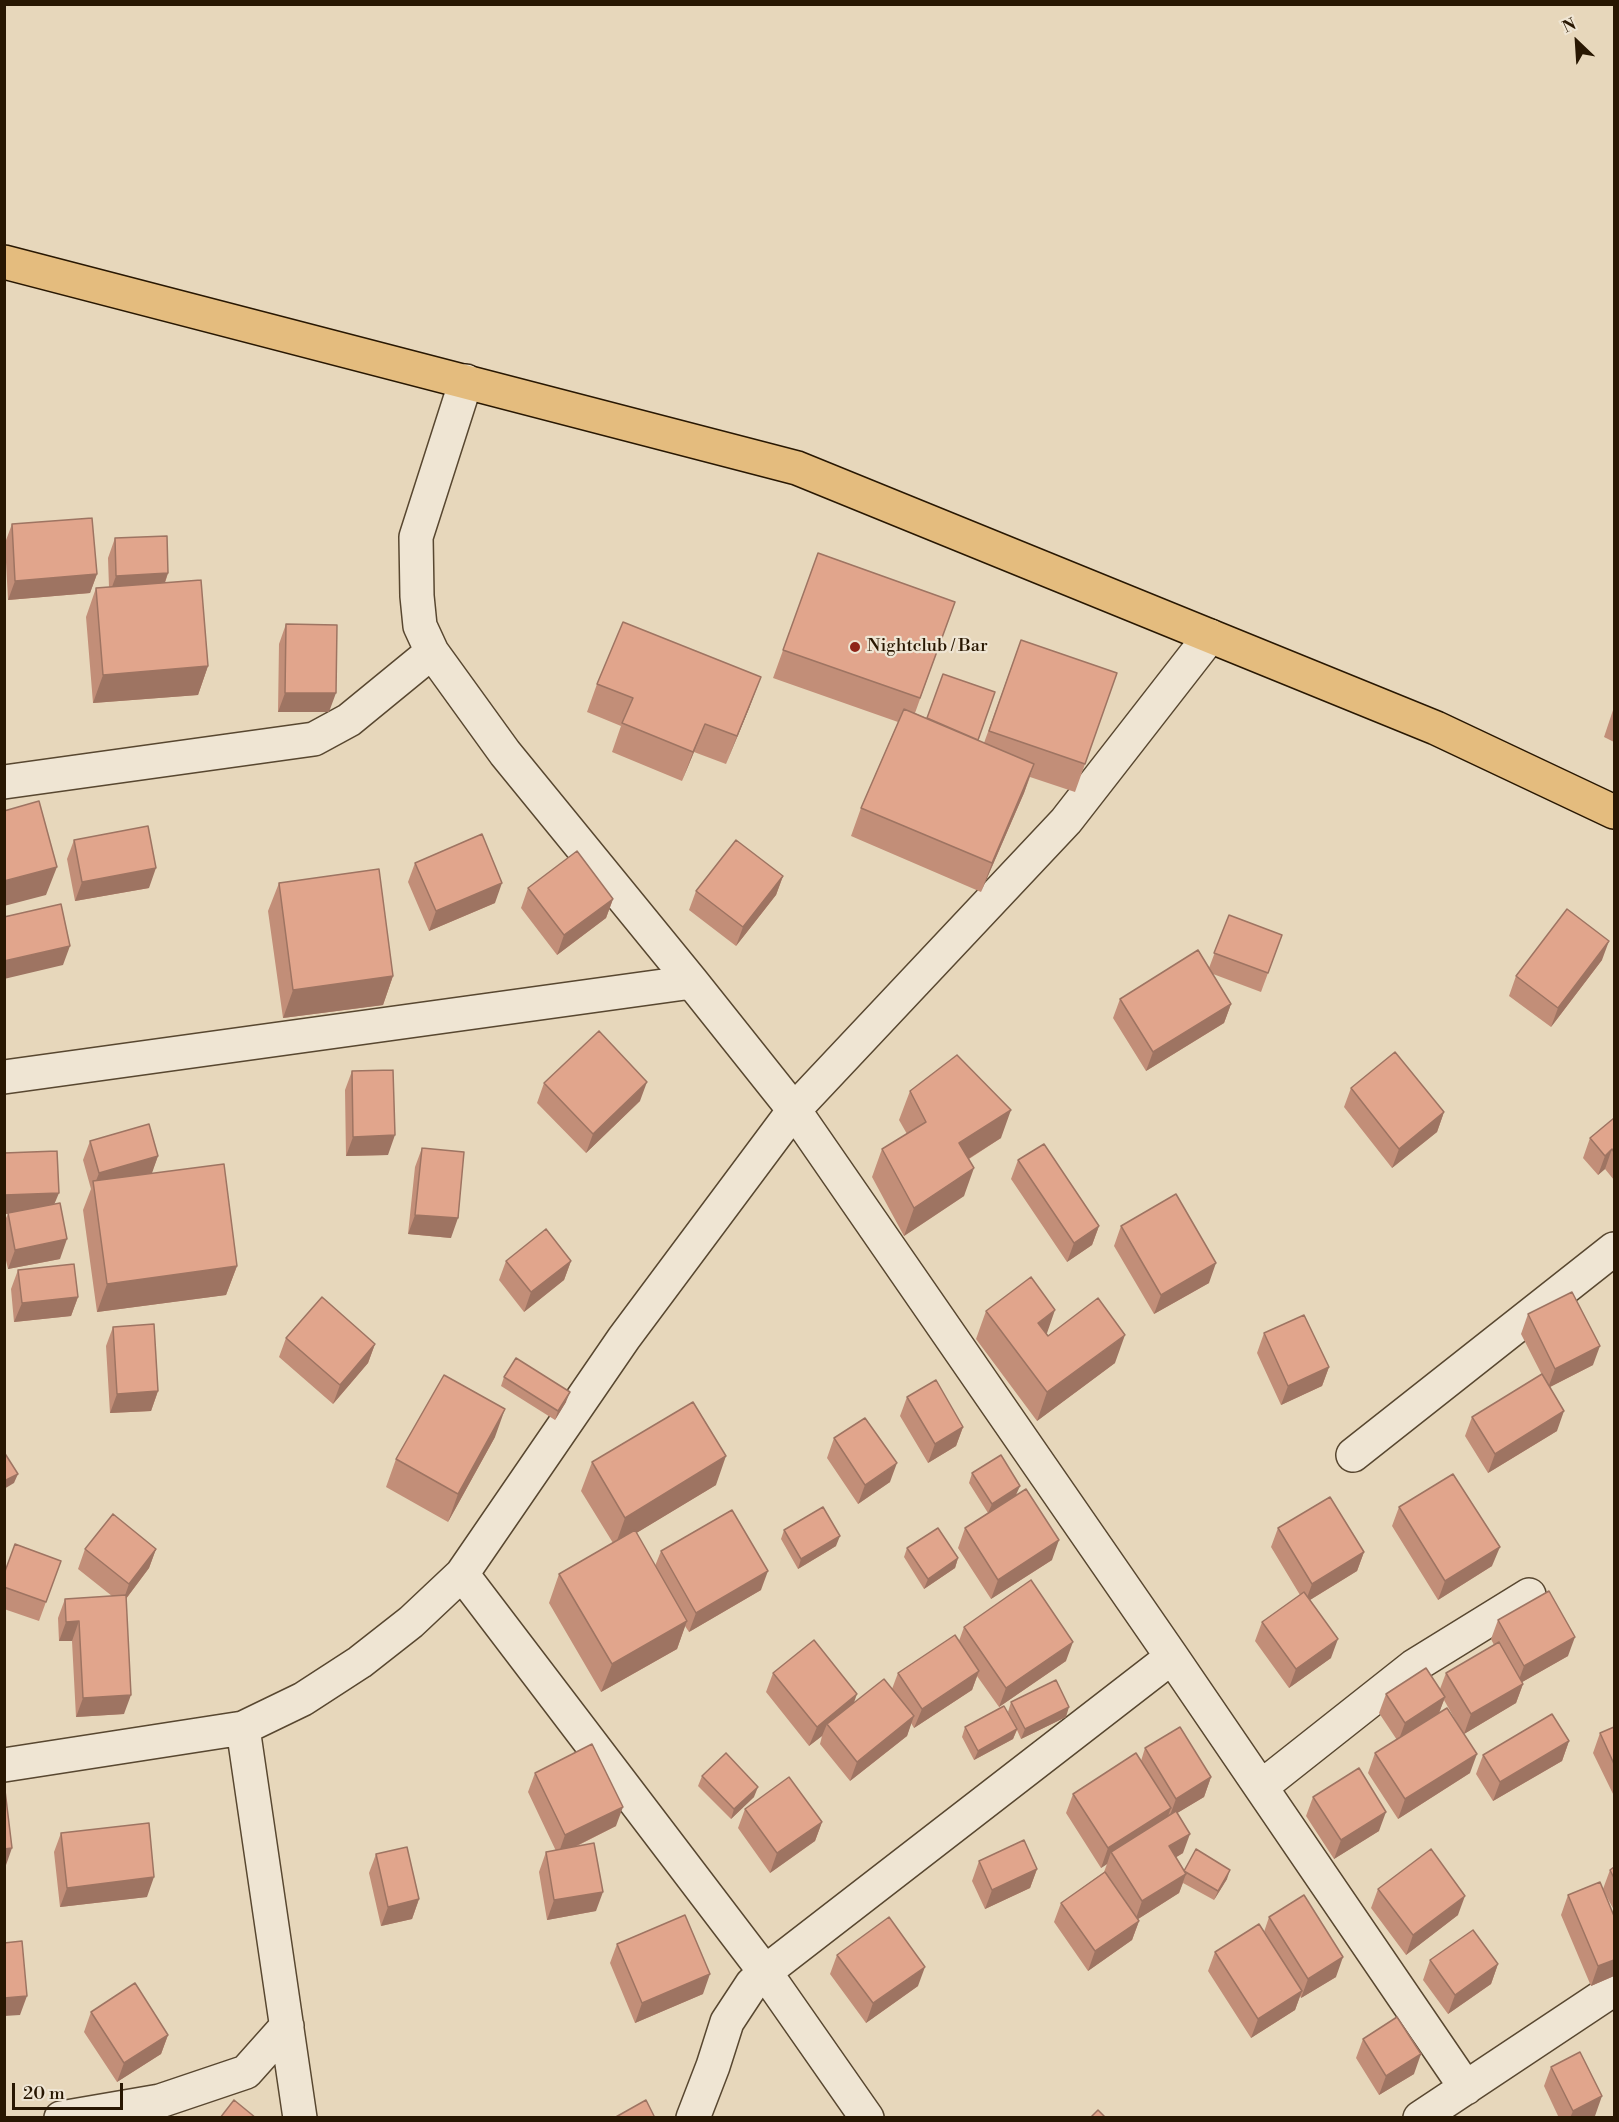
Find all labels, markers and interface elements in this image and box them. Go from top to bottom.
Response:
north arrow [1547,12,1607,72]
text: N [1559,14,1579,37]
place label: Nightclub / Bar [867,636,988,658]
marker: Nightclub / Bar [848,640,862,654]
scale bar [15,2071,126,2109]
text: 20 m [23,2082,65,2105]

